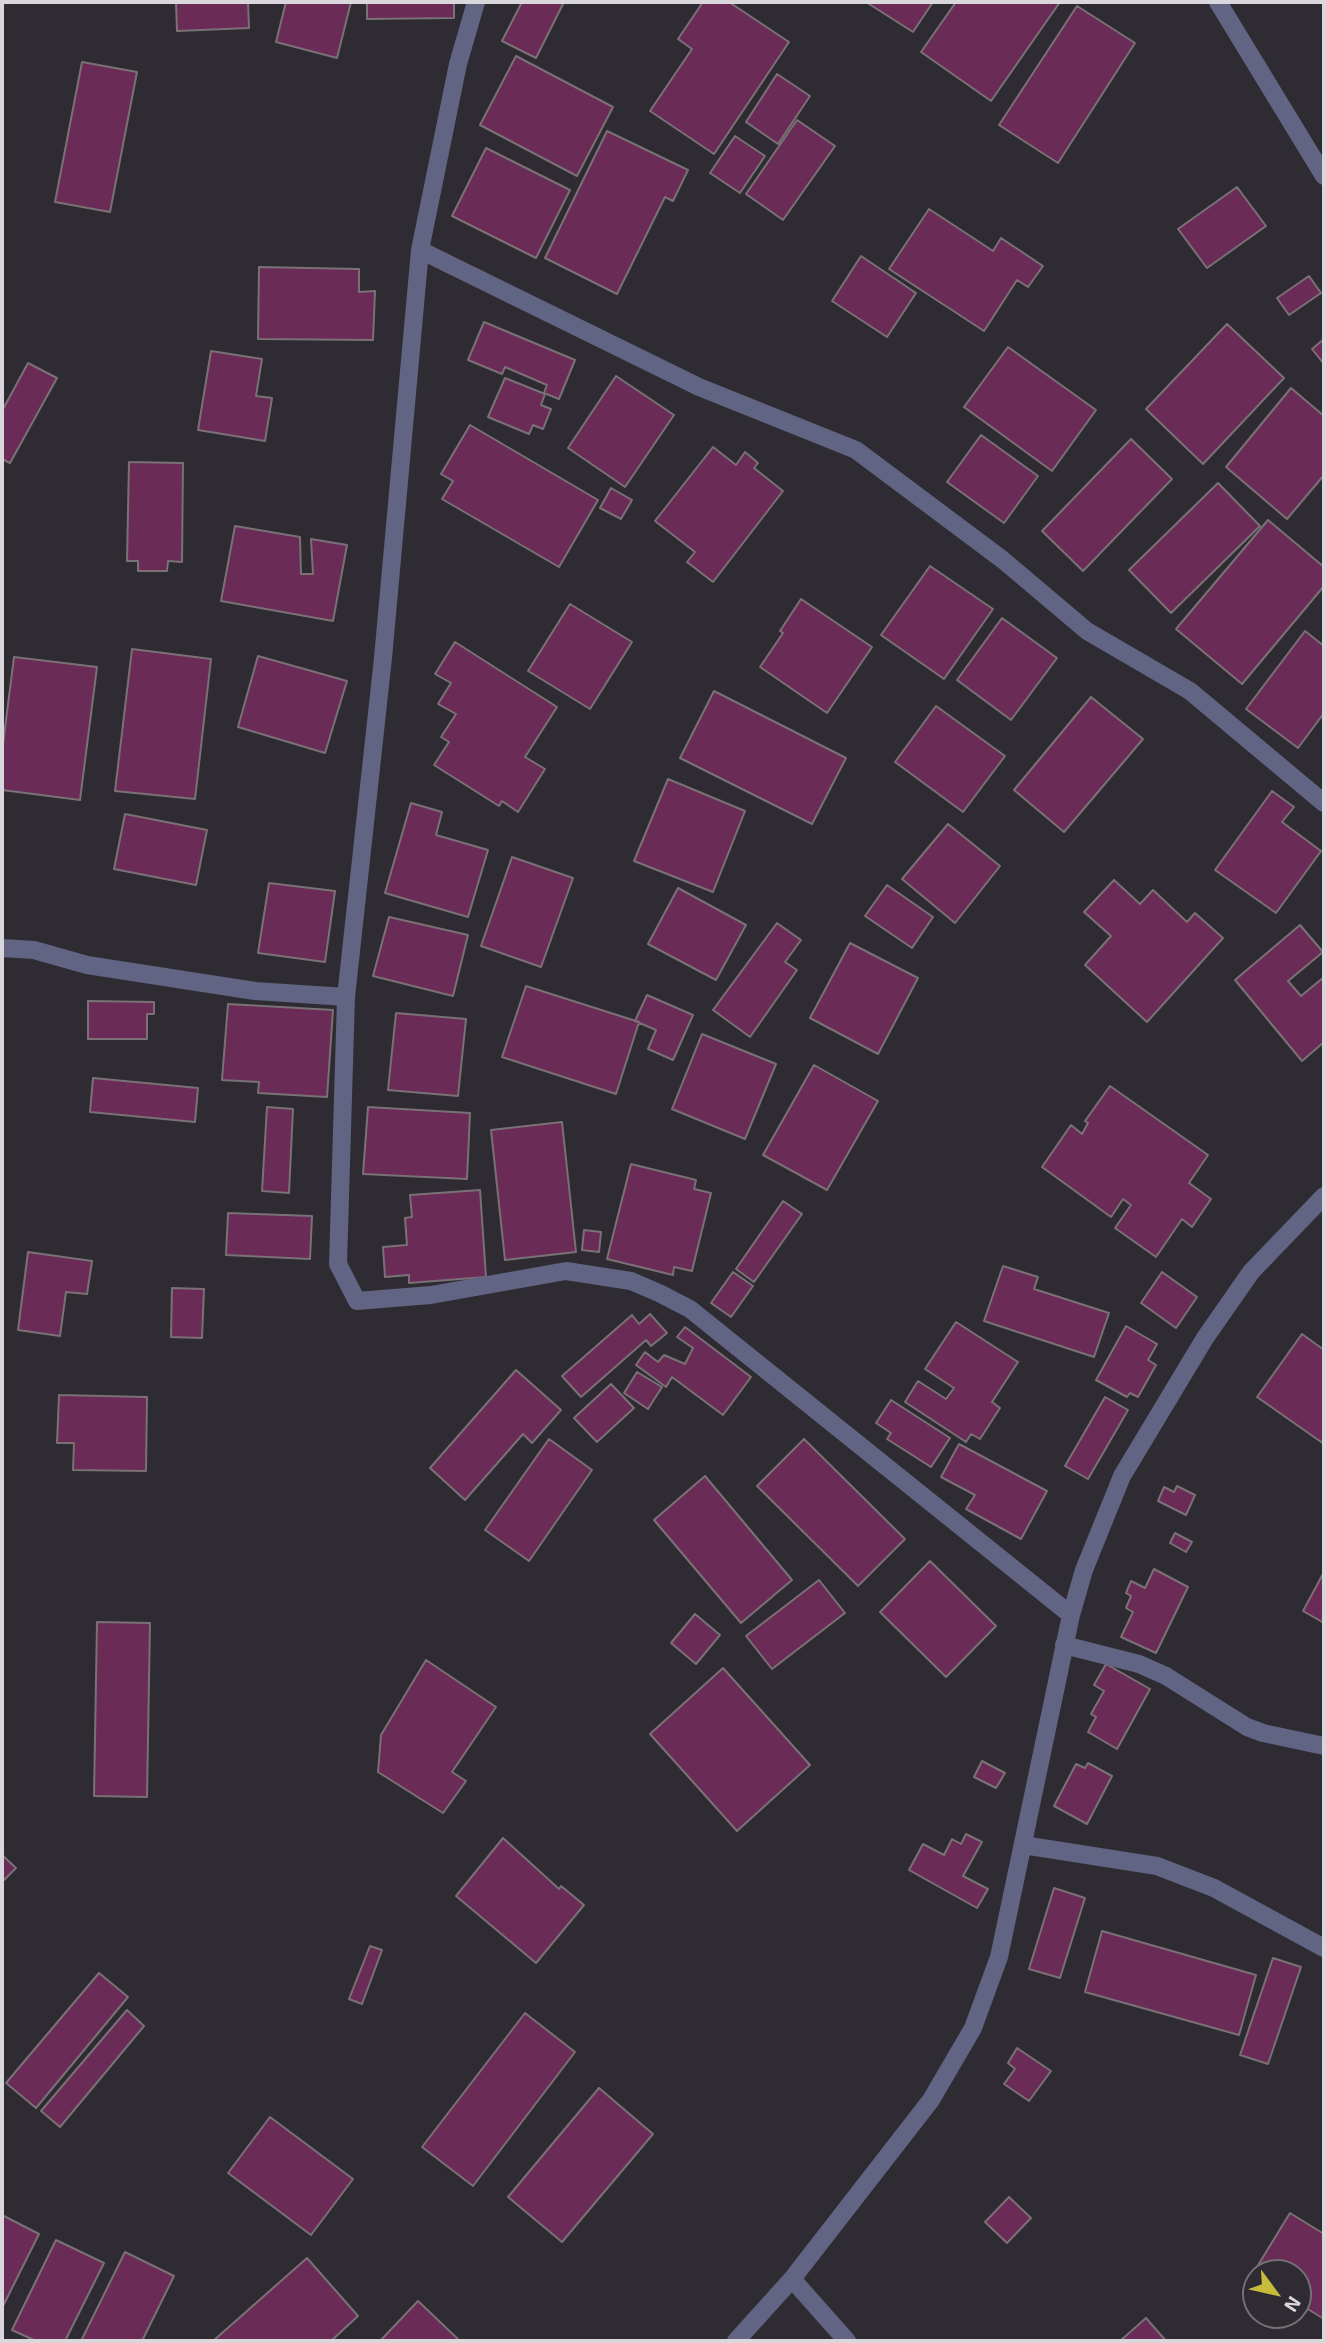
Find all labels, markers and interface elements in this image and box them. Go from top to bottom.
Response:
north arrow [1242,2259,1312,2329]
text: N [1280,2293,1307,2317]

